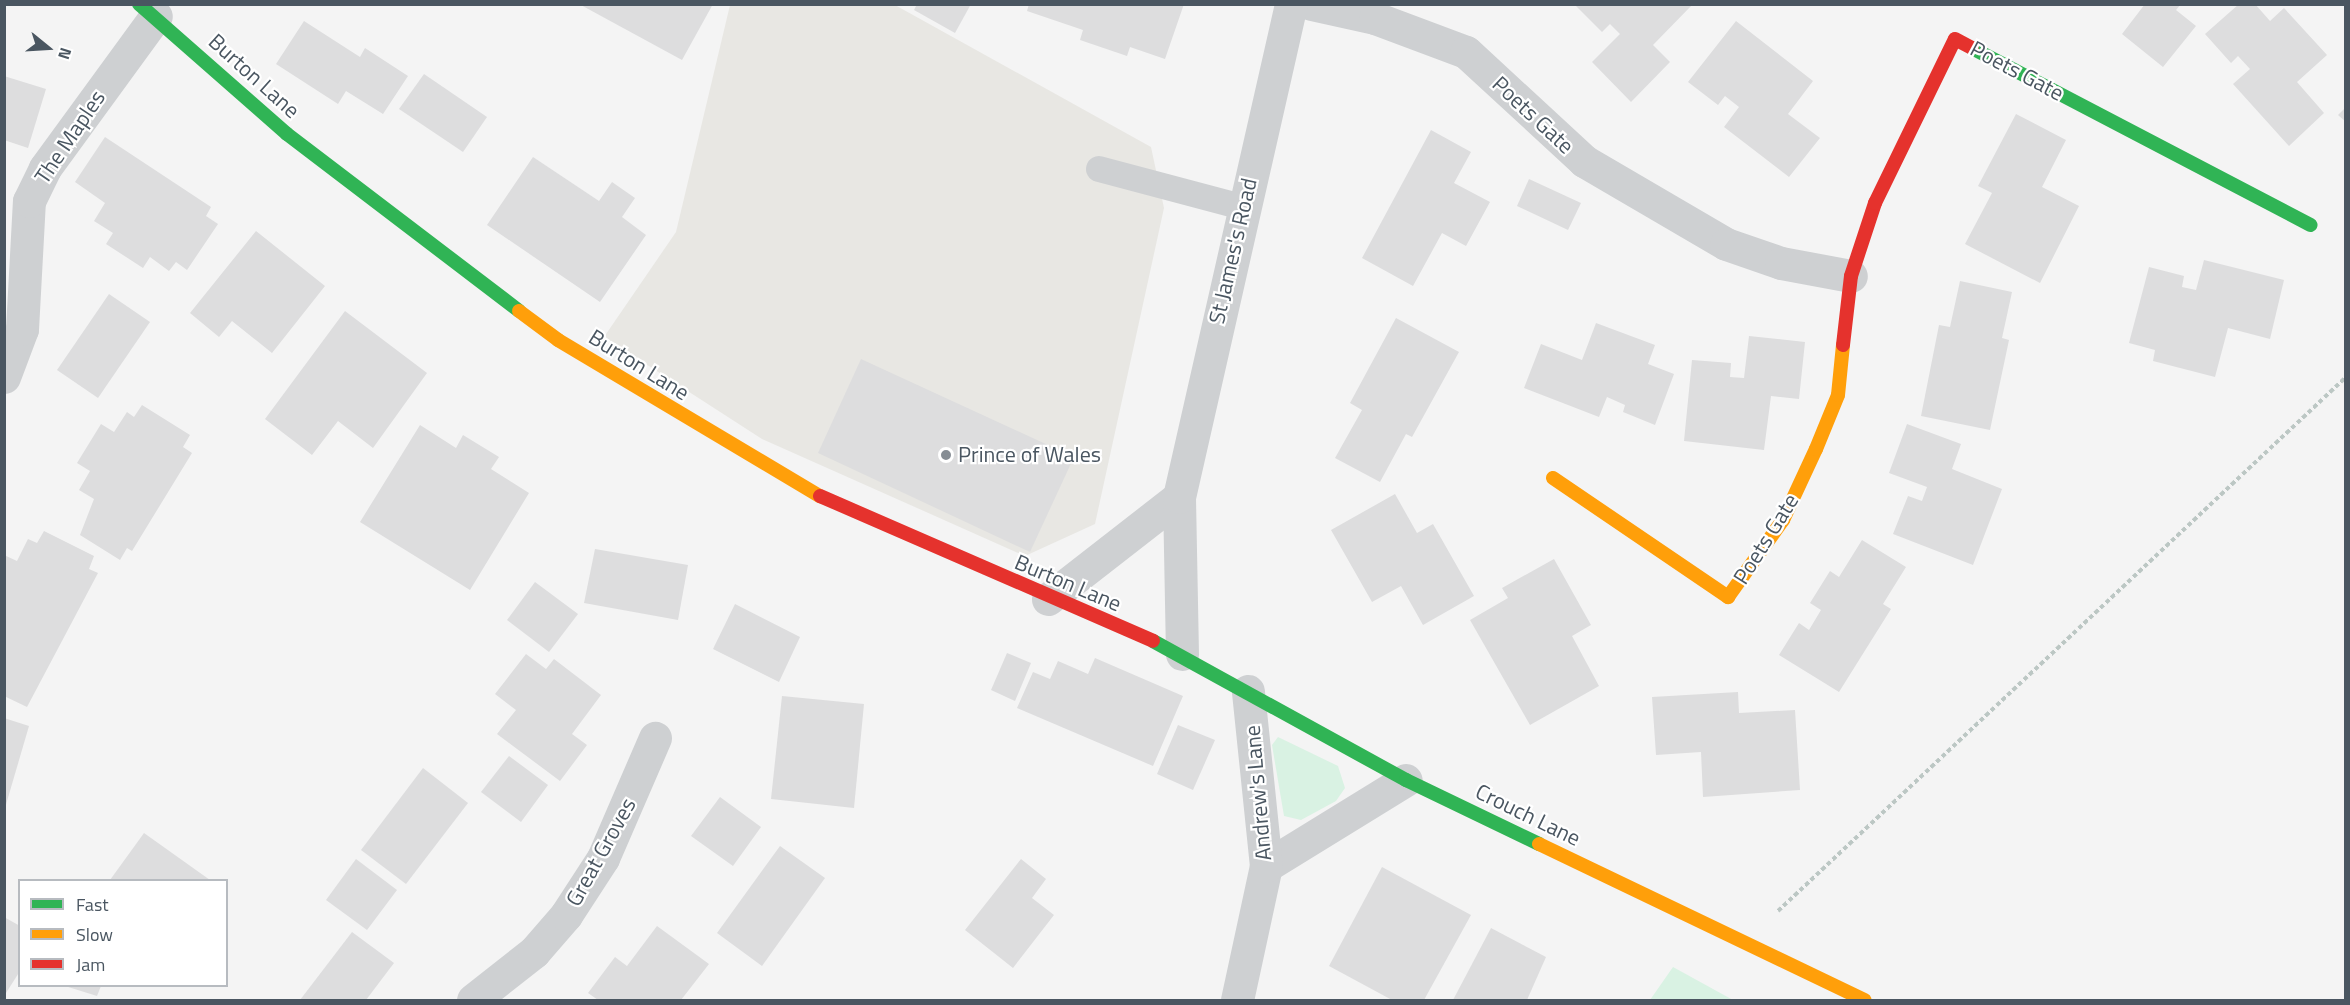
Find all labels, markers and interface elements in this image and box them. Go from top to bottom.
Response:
north arrow [18,18,78,78]
street label: Burton Lane [203,28,305,124]
street label: Poets Gate [1966,35,2068,107]
text: N [52,45,78,63]
street label: Poets Gate [1487,71,1579,159]
street label: The Maples [29,85,111,189]
street label: St James's Road [1203,176,1263,326]
street label: Burton Lane [584,324,694,406]
place label: Prince of Wales [958,442,1101,468]
marker: Prince of Wales [939,448,953,462]
street label: Poets Gate [1728,489,1804,589]
street label: Burton Lane [1011,549,1125,617]
street label: Andrew's Lane [1239,724,1277,862]
street label: Crouch Lane [1471,778,1585,852]
street label: Great Groves [560,793,642,911]
legend [18,879,228,987]
text: Fast [76,891,109,918]
text: Slow [76,921,113,948]
text: Jam [76,951,105,978]

